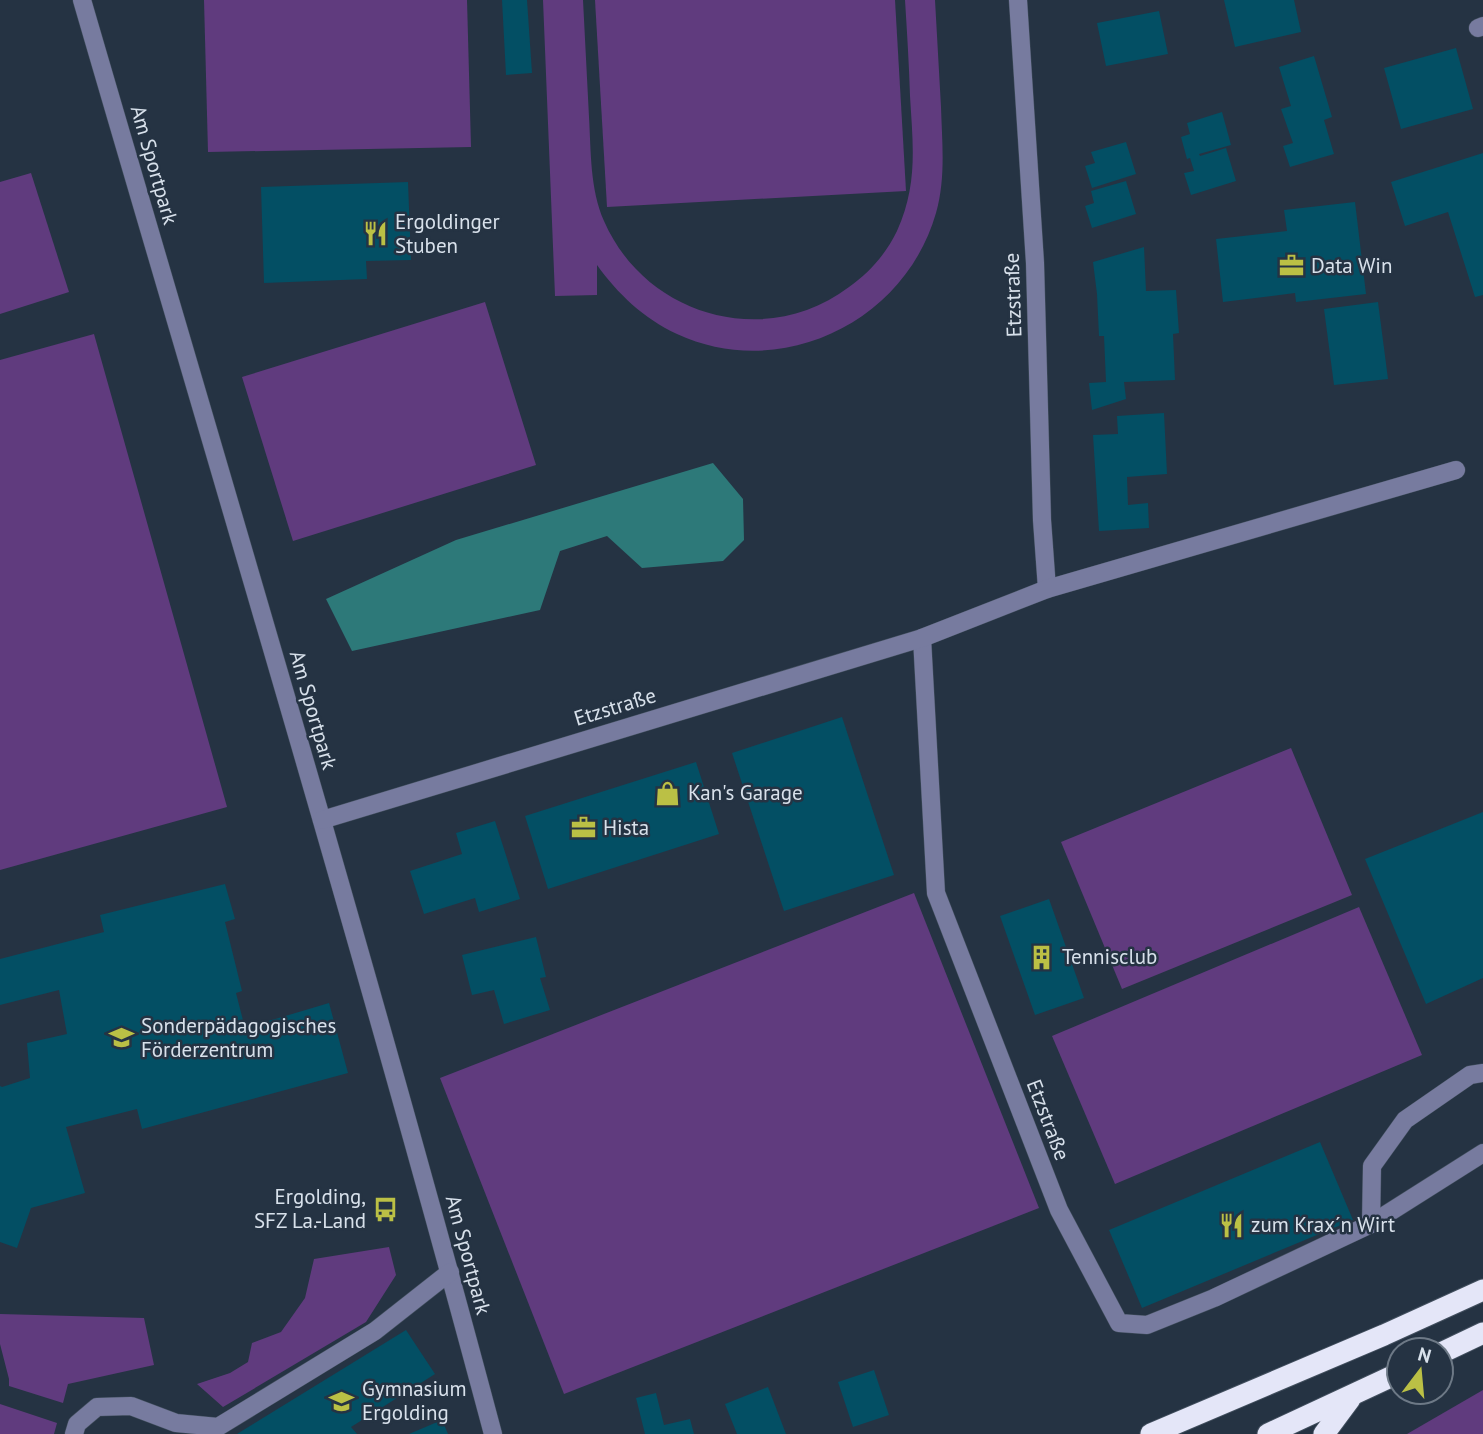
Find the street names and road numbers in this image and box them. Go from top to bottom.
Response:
street label: Am Sportpark [125,102,184,227]
street label: Etzstraße [998,252,1027,338]
street label: Am Sportpark [284,647,343,772]
street label: Etzstraße [571,681,659,732]
street label: Etzstraße [1021,1076,1076,1164]
street label: Am Sportpark [440,1192,497,1318]

